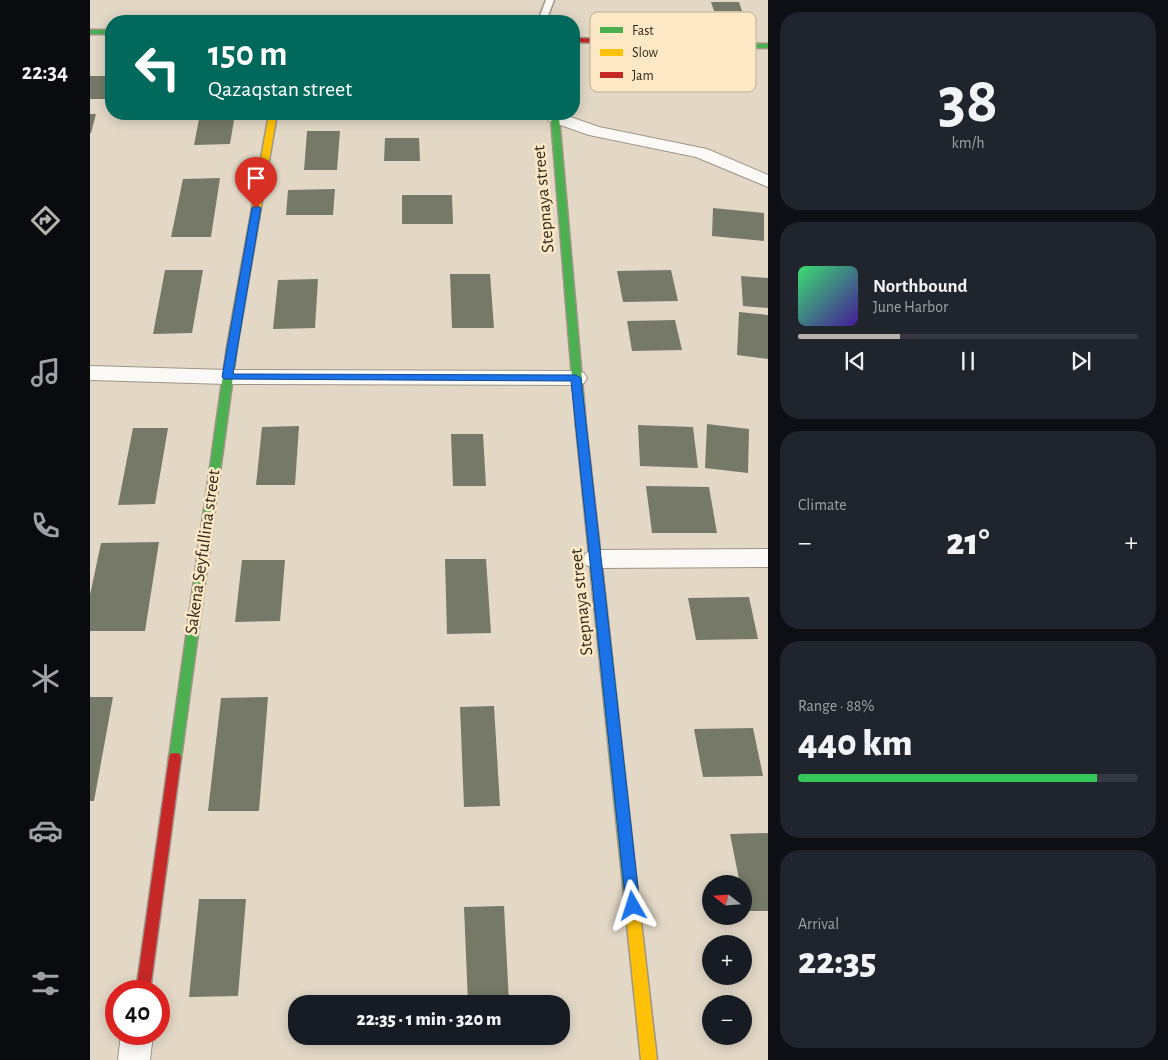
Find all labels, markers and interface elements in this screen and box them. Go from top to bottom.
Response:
legend [590,12,756,92]
text: Fast [632,24,654,38]
icon: left [125,35,190,100]
text: 150 m [208,37,288,72]
text: Slow [632,46,659,60]
text: 22:34 [22,61,68,83]
text: Jam [632,69,654,83]
text: 38 [938,69,998,134]
text: Qazaqstan street [208,78,352,100]
text: km/h [951,135,985,151]
street label: Stepnaya street [530,144,558,254]
pin [235,157,277,208]
icon: arrive [242,164,270,192]
icon: directions [28,203,63,238]
text: Northbound [873,277,968,296]
text: June Harbor [873,299,948,315]
icon: previous [841,347,869,375]
icon: pause [954,347,982,375]
icon: next [1067,347,1095,375]
icon: music [28,355,63,390]
street label: Sakena Seyfullina street [183,468,224,636]
text: Climate [798,497,847,513]
icon: phone [28,508,63,543]
text: 21° [946,524,990,562]
text: − [798,529,811,557]
text: + [1125,529,1138,557]
street label: Stepnaya street [567,547,597,657]
icon: climate [28,661,63,696]
text: Range · 88% [798,698,875,714]
text: 440 km [798,725,913,763]
icon: car [28,813,63,848]
north arrow [702,875,752,925]
map controls [702,875,752,1045]
position arrow [606,879,658,931]
text: Arrival [798,916,839,932]
button: + [702,935,752,985]
text: 22:35 [798,943,876,981]
icon: filters [28,966,63,1001]
speed limit sign: 40 [105,980,170,1045]
button: − [702,995,752,1045]
text: 22:35 · 1 min · 320 m [357,1010,501,1029]

